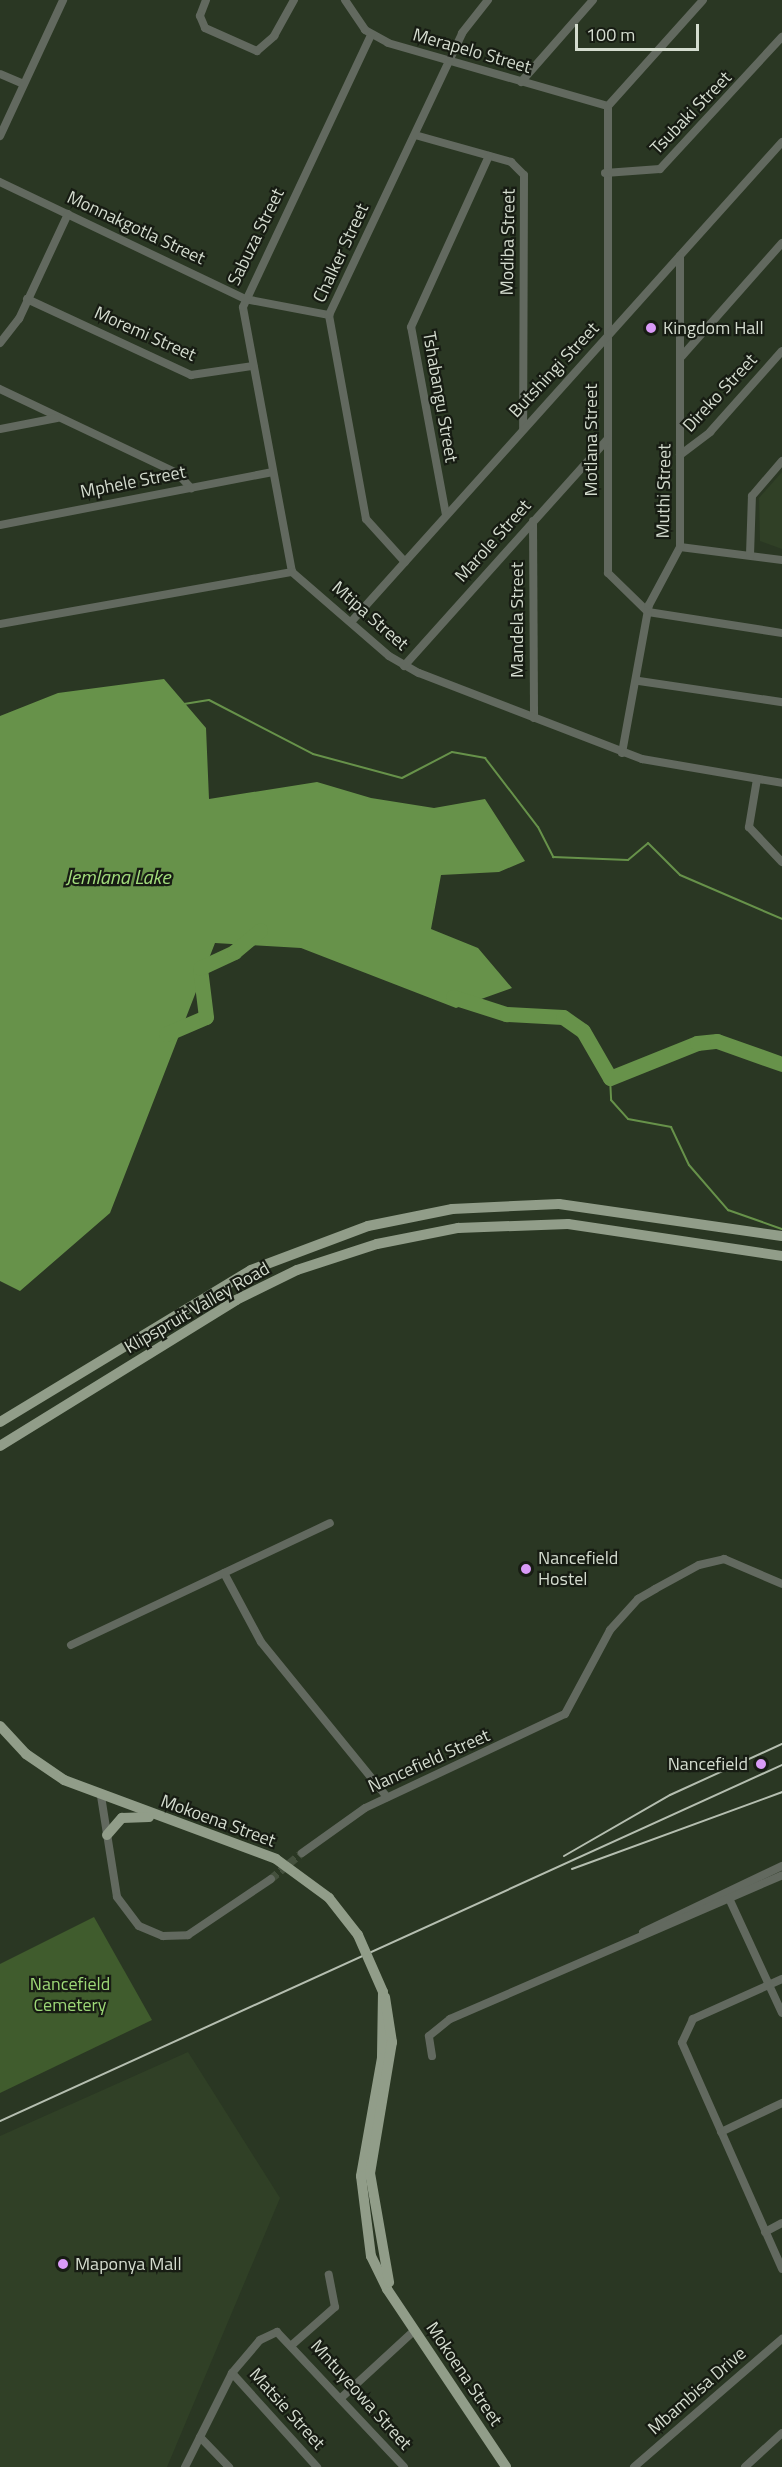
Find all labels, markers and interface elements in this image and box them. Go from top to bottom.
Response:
scale bar [578,12,702,50]
text: 100 m [586,21,635,48]
street label: Merapelo Street [410,24,534,78]
street label: Tsubaki Street [646,67,736,159]
street label: Sabuza Street [223,185,289,289]
street label: Monnakgotla Street [64,187,208,269]
street label: Modiba Street [496,188,520,296]
street label: Chalker Street [309,200,373,306]
street label: Moremi Street [91,302,199,366]
place label: Kingdom Hall [663,317,764,339]
street label: Butshingi Street [504,318,604,422]
marker: Kingdom Hall [644,321,658,335]
street label: Tshabangu Street [418,330,462,464]
street label: Direko Street [678,349,762,437]
street label: Motlana Street [580,383,602,497]
street label: Muthi Street [652,443,676,539]
street label: Mphele Street [78,461,188,503]
street label: Marole Street [450,495,536,587]
street label: Mandela Street [506,562,528,678]
street label: Mtipa Street [327,577,413,655]
water label: Jemlana Lake [66,864,170,888]
street label: Klipspruit Valley Road [121,1258,273,1358]
place label: Nancefield Hostel [538,1548,618,1590]
marker: Nancefield Hostel [519,1562,533,1576]
street label: Nancefield Street [365,1725,493,1797]
place label: Nancefield [668,1753,748,1775]
marker: Nancefield [752,1755,770,1773]
street label: Mokoena Street [158,1790,278,1852]
park label: Nancefield Cemetery [30,1974,110,2016]
place label: Maponya Mall [75,2253,182,2275]
marker: Maponya Mall [56,2257,70,2271]
street label: Mokoena Street [421,2318,507,2430]
street label: Mntuyeowa Street [306,2336,416,2454]
street label: Mbambisa Drive [644,2343,750,2439]
street label: Matsie Street [245,2364,329,2454]

